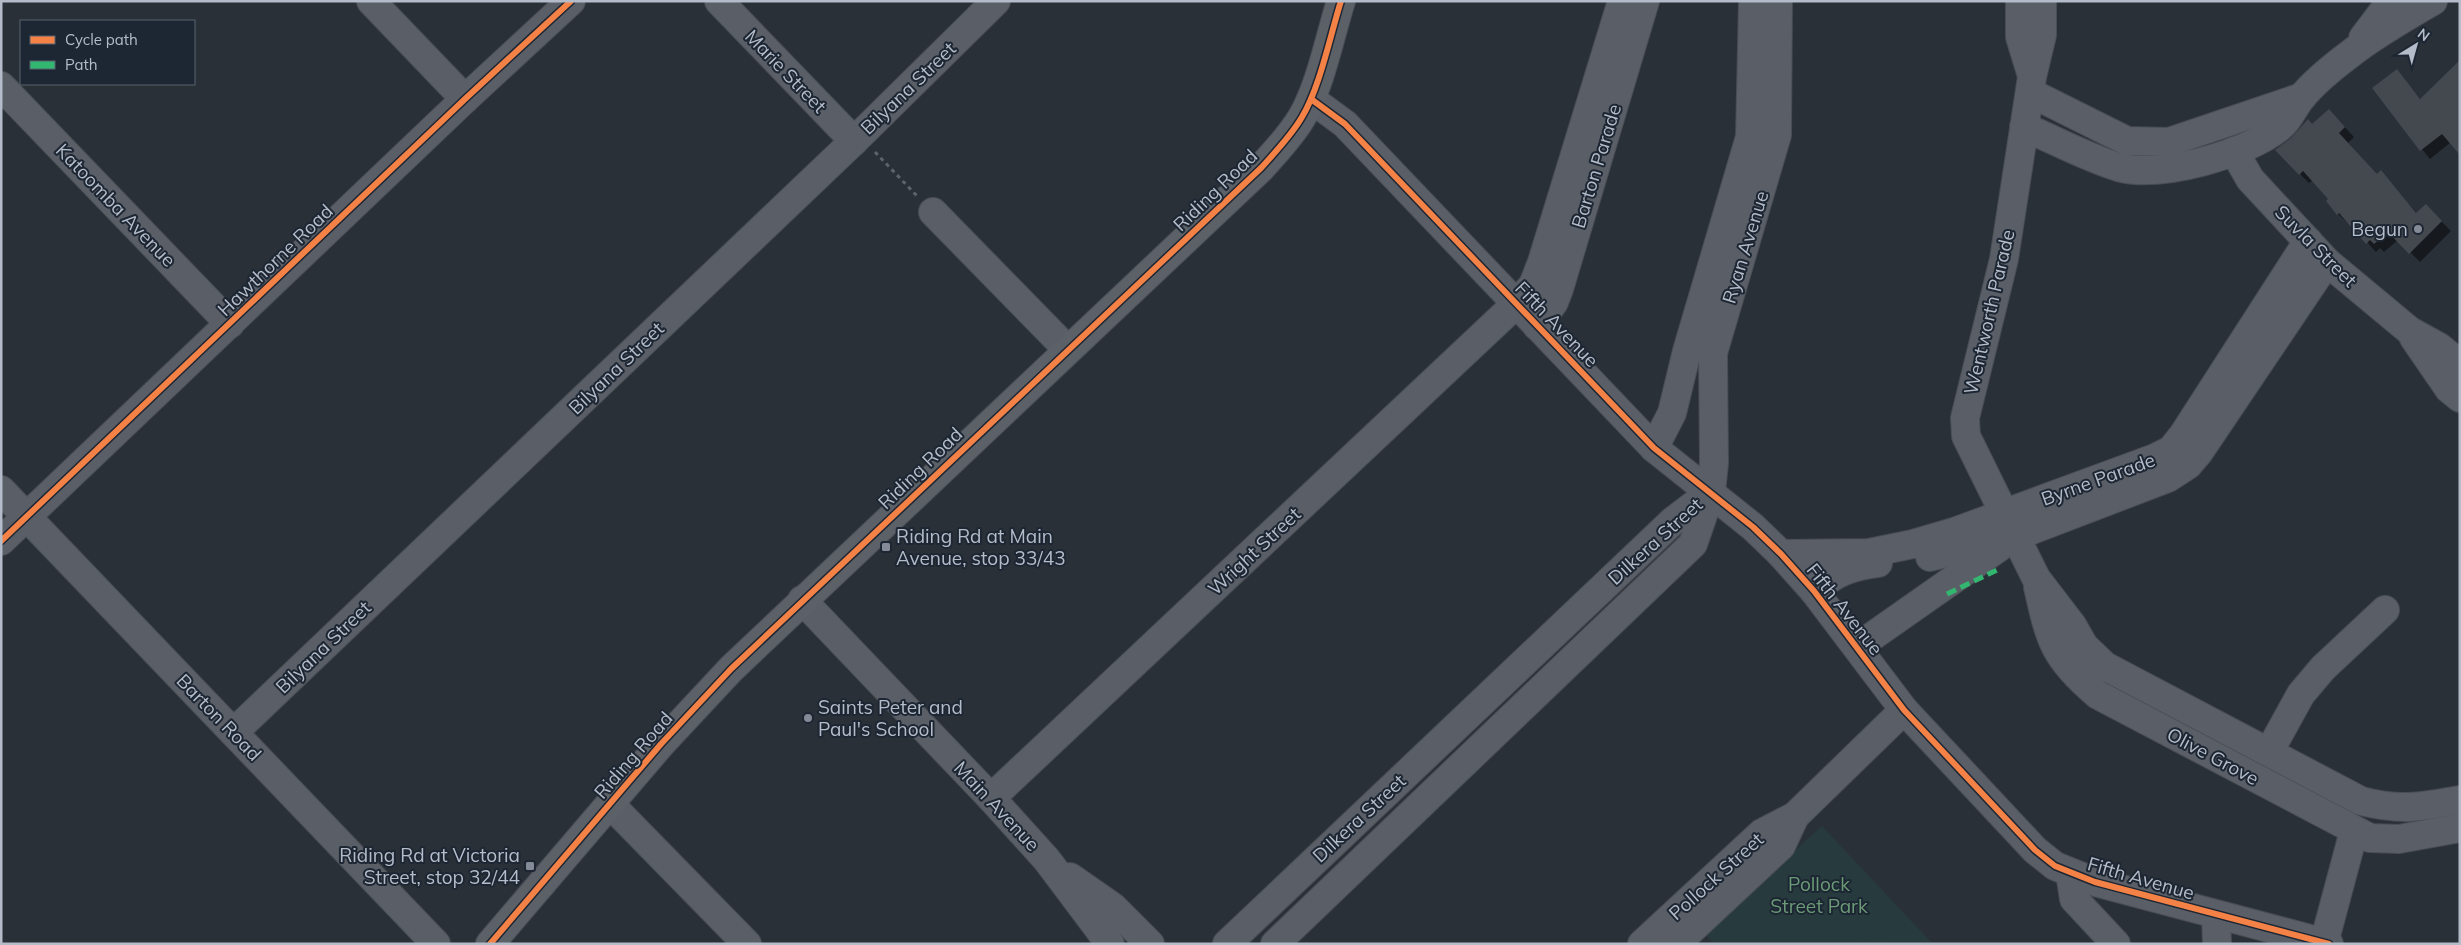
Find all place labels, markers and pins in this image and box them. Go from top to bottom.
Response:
place label: Begun [2351,217,2408,241]
marker: Begun [2412,223,2424,235]
place label: Riding Rd at Main Avenue, stop 33/43 [896,524,1066,570]
marker: Riding Rd at Main Avenue, stop 33/43 [880,541,892,553]
place label: Saints Peter and Paul's School [818,695,963,741]
marker: Saints Peter and Paul's School [802,712,814,724]
place label: Riding Rd at Victoria Street, stop 32/44 [339,843,520,889]
marker: Riding Rd at Victoria Street, stop 32/44 [524,860,536,872]

